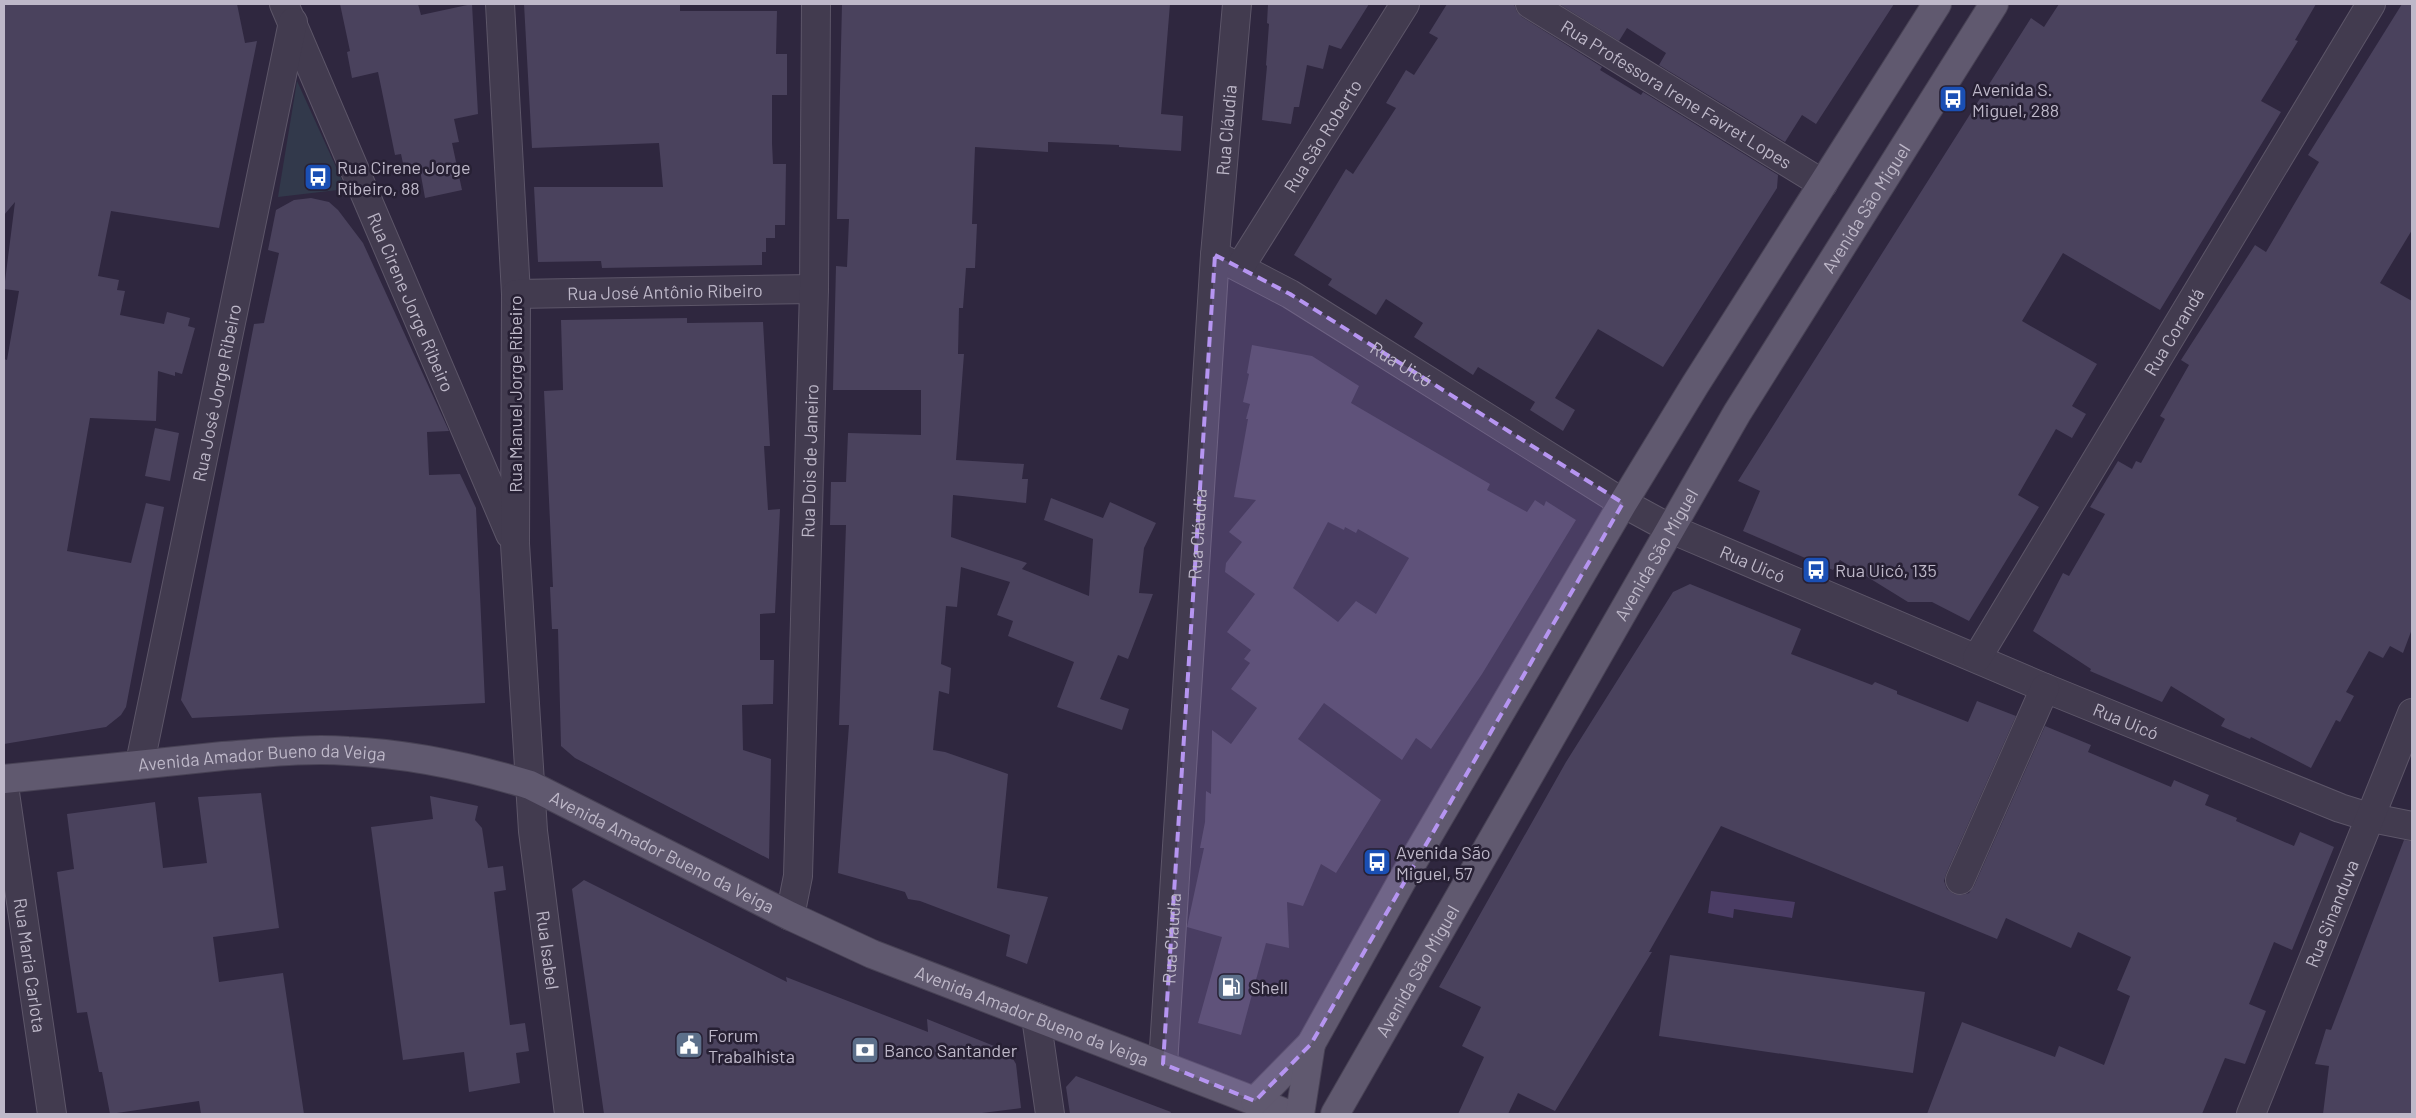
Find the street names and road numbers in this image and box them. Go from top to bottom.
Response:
street label: Rua Professora Irene Favret Lopes [1557,15,1796,173]
street label: Rua São Roberto [1279,75,1366,196]
street label: Rua Cláudia [1211,84,1241,176]
street label: Avenida São Miguel [1817,139,1915,277]
street label: Rua Cirene Jorge Ribeiro [363,209,459,395]
street label: Rua José Antônio Ribeiro [567,279,763,304]
street label: Rua Corandá [2139,284,2208,380]
street label: Rua Manuel Jorge Ribeiro [504,295,526,493]
street label: Rua José Jorge Ribeiro [187,302,245,484]
street label: Rua Uicó [1366,336,1436,391]
street label: Rua Dois de Janeiro [796,384,822,538]
street label: Avenida São Miguel [1609,484,1702,624]
street label: Rua Cláudia [1183,488,1211,580]
street label: Rua Uicó [1717,540,1789,587]
street label: Rua Uicó [2090,698,2162,744]
street label: Avenida Amador Bueno da Veiga [137,739,387,776]
street label: Avenida Amador Bueno da Veiga [546,786,778,917]
street label: Rua Sinanduva [2300,856,2363,971]
street label: Rua Cláudia [1157,892,1185,984]
street label: Rua Maria Carlota [9,896,51,1034]
street label: Avenida São Miguel [1371,901,1464,1041]
street label: Rua Isabel [532,909,564,991]
street label: Avenida Amador Bueno da Veiga [912,961,1152,1070]

